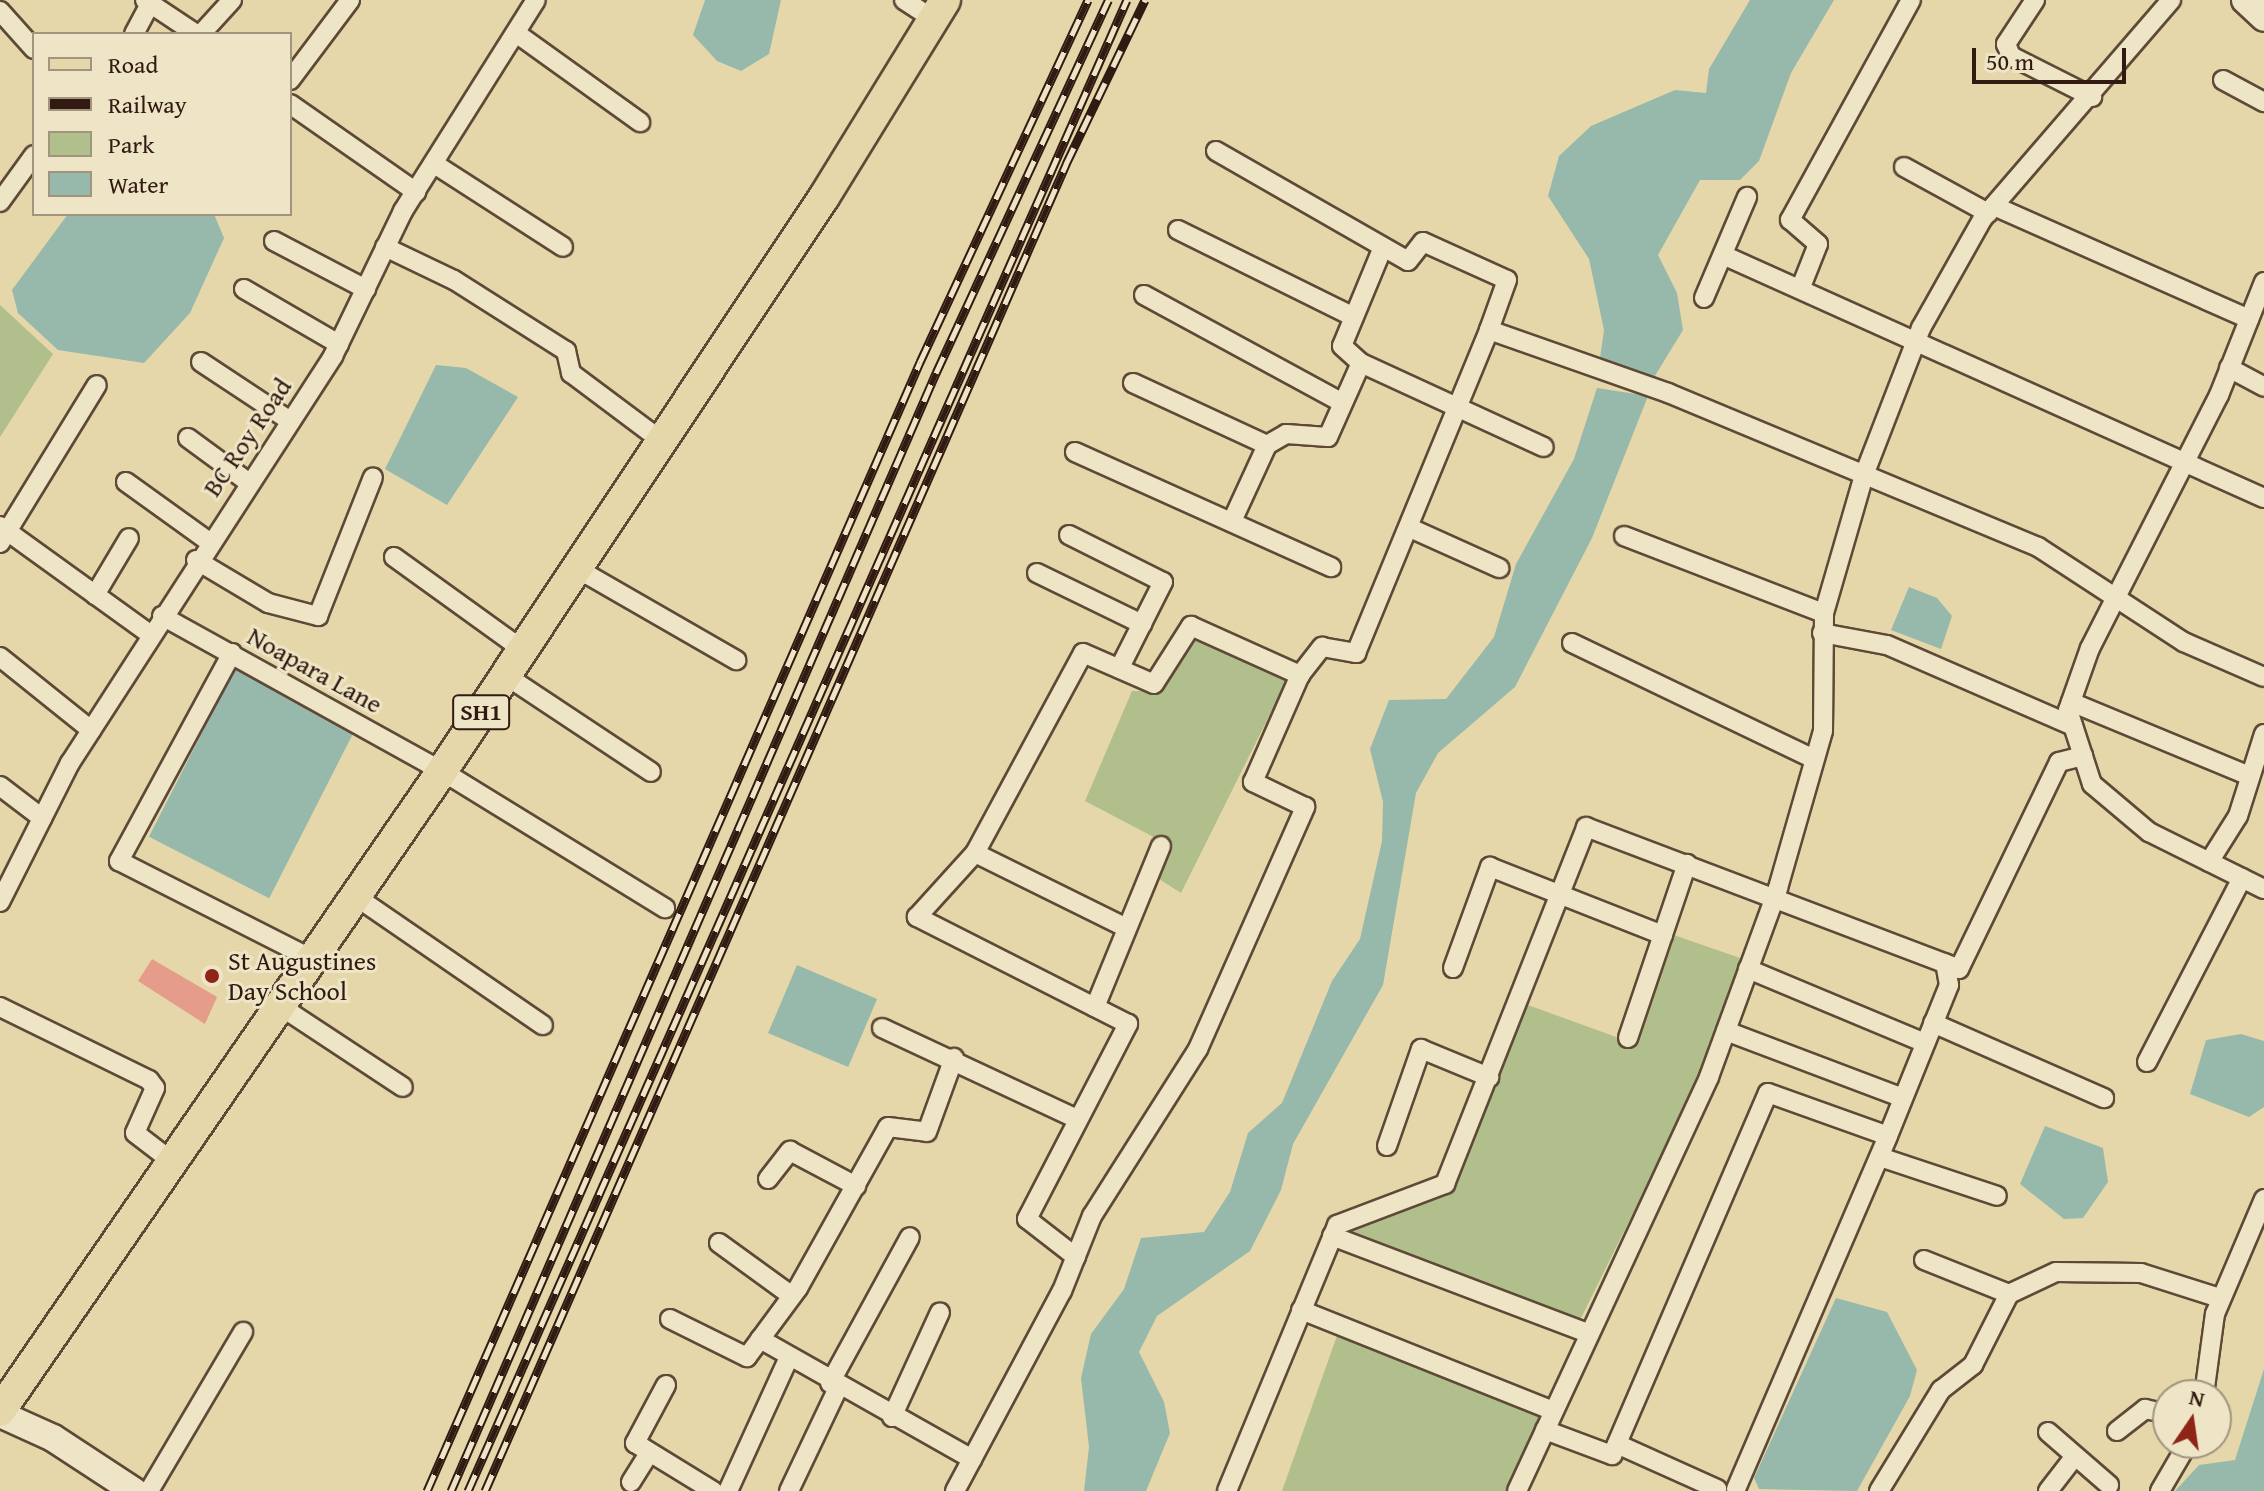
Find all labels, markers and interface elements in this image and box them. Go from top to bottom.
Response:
legend [32,32,292,216]
scale bar [1976,32,2130,82]
text: 50 m [1986,44,2034,79]
text: Road [108,47,158,82]
text: Railway [108,87,187,122]
text: Park [108,127,154,162]
text: Water [108,167,168,202]
street label: BC Roy Road [196,372,298,502]
street label: Noapara Lane [242,620,388,720]
road number: SH1 [451,692,511,732]
place label: St Augustines Day School [228,945,376,1006]
marker: St Augustines Day School [203,967,221,985]
north arrow [2152,1379,2232,1459]
text: N [2186,1380,2208,1415]

